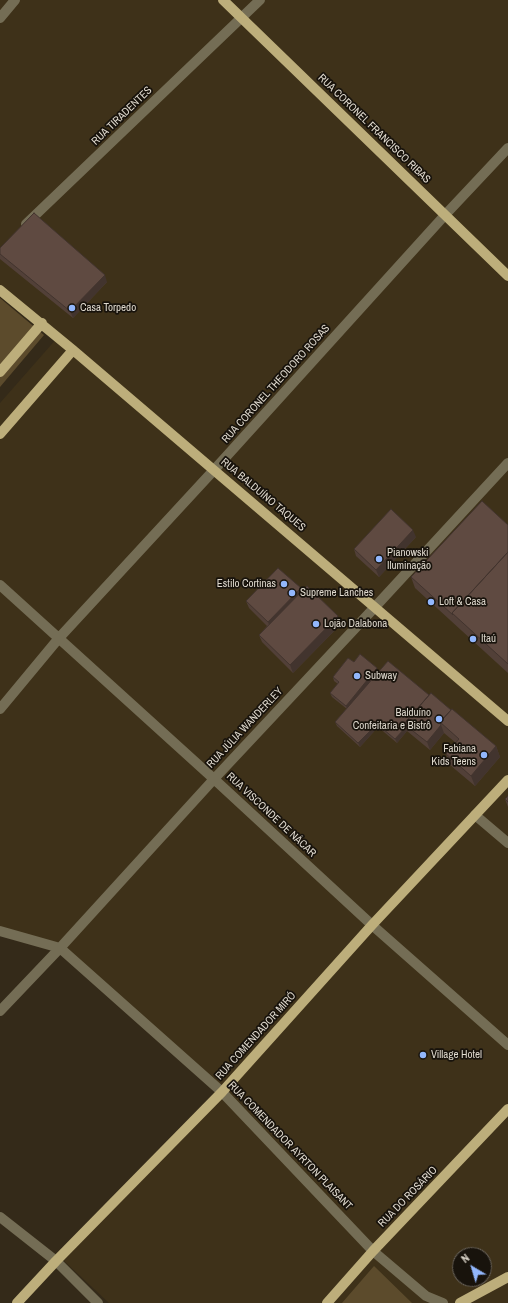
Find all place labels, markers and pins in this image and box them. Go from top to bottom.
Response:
place label: Casa Torpedo [80,301,136,315]
marker: Casa Torpedo [67,303,77,313]
place label: Pianowski Iluminação [387,546,431,572]
marker: Pianowski Iluminação [374,554,384,564]
place label: Estilo Cortinas [217,577,276,591]
marker: Estilo Cortinas [279,579,289,589]
place label: Supreme Lanches [300,586,373,600]
marker: Supreme Lanches [287,588,297,598]
place label: Loft & Casa [439,595,486,609]
marker: Loft & Casa [426,597,436,607]
place label: Lojão Dalabona [324,617,387,631]
marker: Lojão Dalabona [311,619,321,629]
place label: Itaú [481,632,496,646]
marker: Itaú [468,634,478,644]
place label: Subway [365,669,397,683]
marker: Subway [352,671,362,681]
place label: Balduíno Confeitaria e Bistrô [353,706,431,732]
marker: Balduíno Confeitaria e Bistrô [434,714,444,724]
place label: Fabiana Kids Teens [431,742,476,768]
marker: Fabiana Kids Teens [479,750,489,760]
place label: Village Hotel [431,1048,482,1062]
marker: Village Hotel [418,1050,428,1060]

